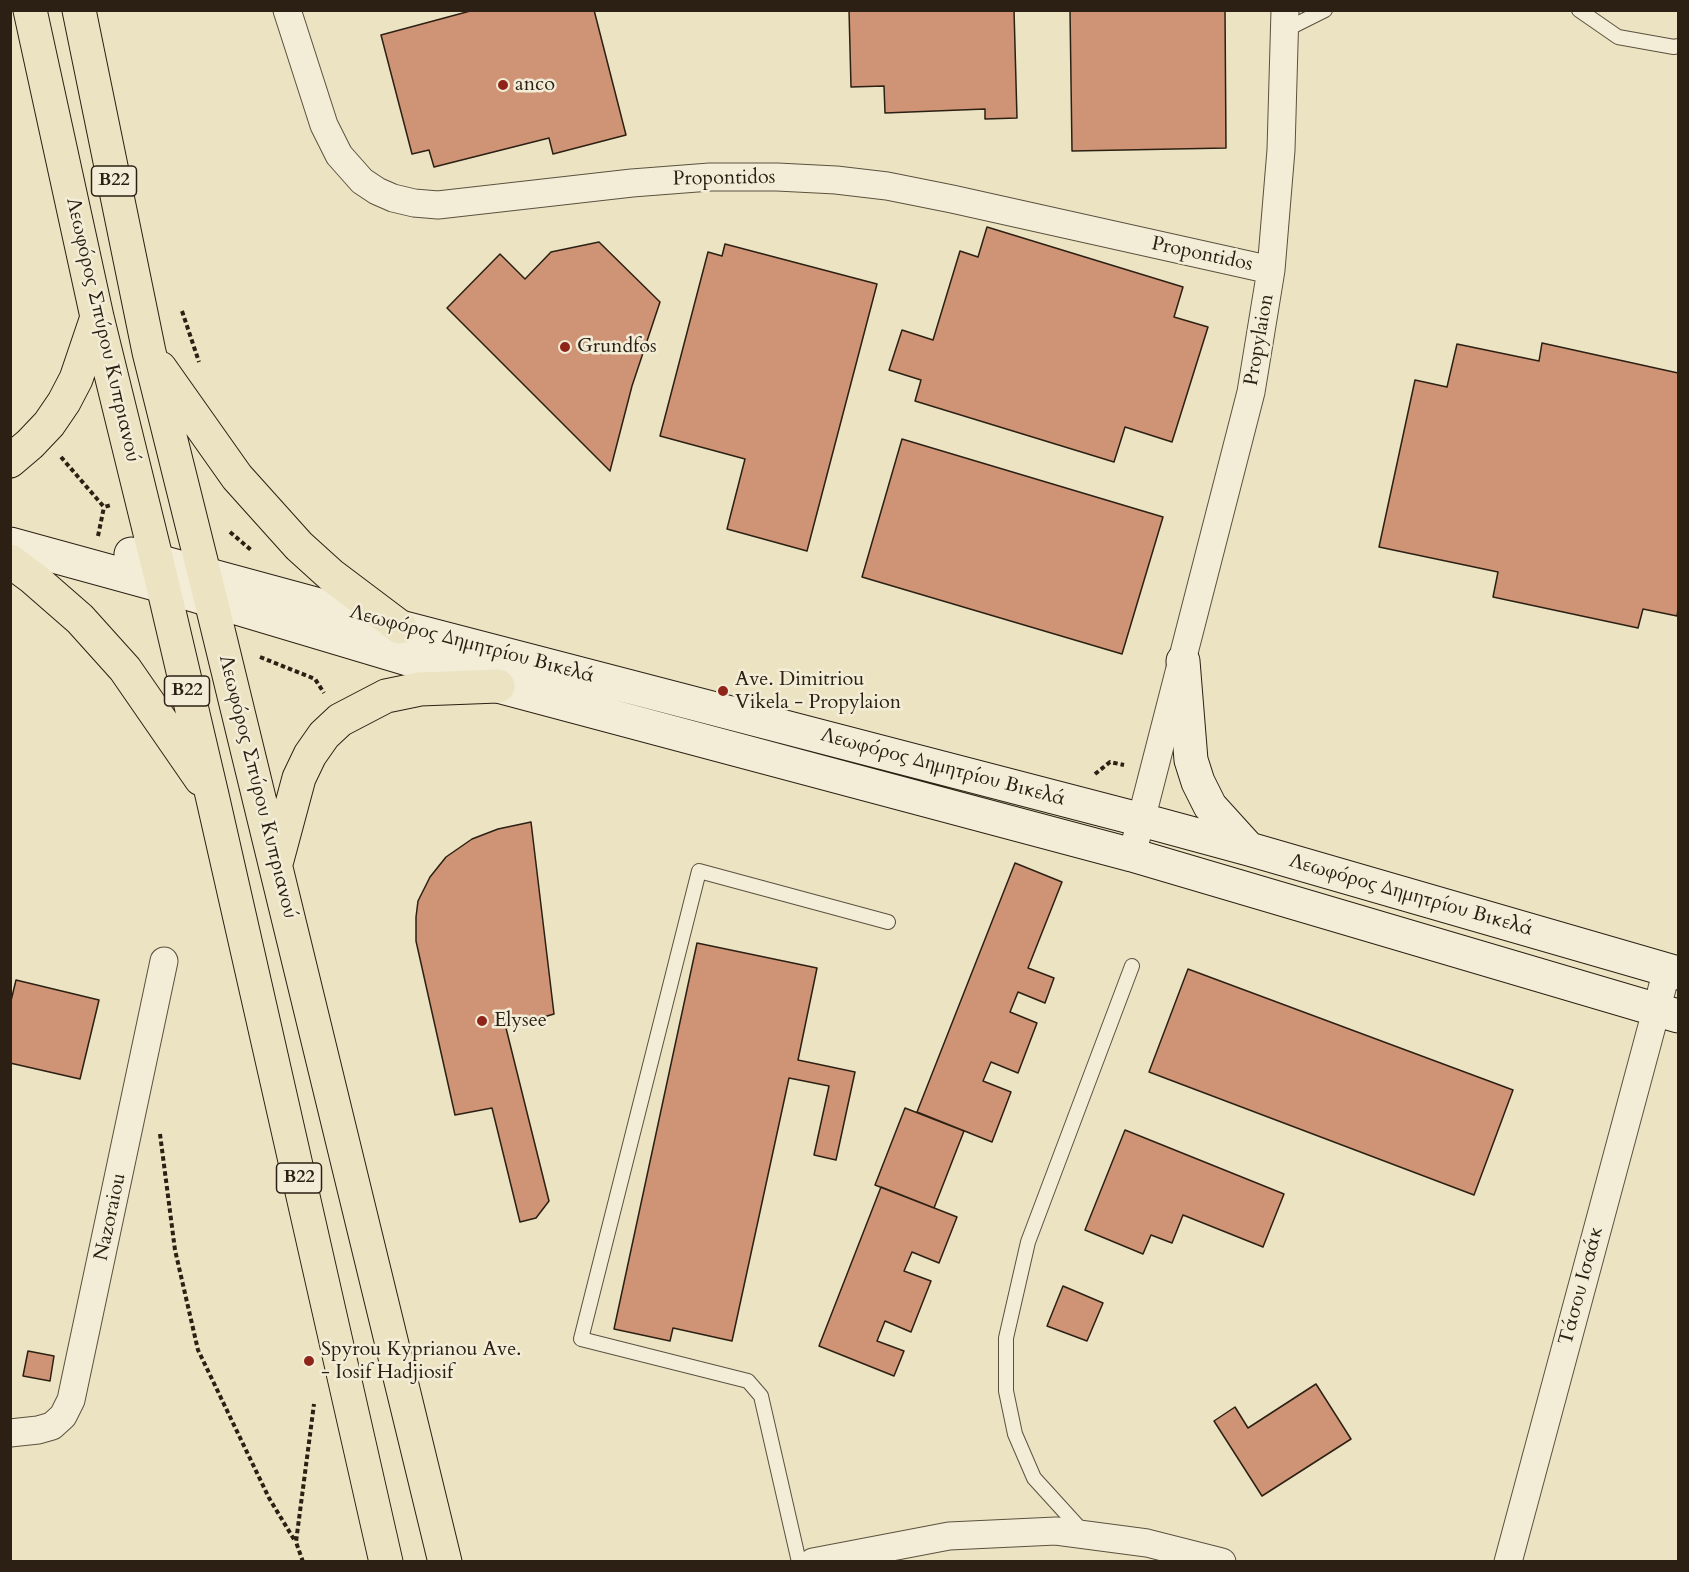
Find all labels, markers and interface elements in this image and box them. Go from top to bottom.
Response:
place label: anco [515,73,555,97]
marker: anco [496,78,510,92]
road number: B22 [92,166,136,196]
street label: Propontidos [672,166,776,192]
street label: Λεωφόρος Σπύρου Κυπριανού [60,195,144,465]
street label: Propontidos [1149,233,1255,277]
street label: Propylaion [1240,292,1280,388]
place label: Grundfos [577,335,657,359]
marker: Grundfos [558,340,572,354]
street label: Λεωφόρος Δημητρίου Βικελά [347,601,597,689]
street label: Λεωφόρος Σπύρου Κυπριανού [213,653,301,921]
place label: Ave. Dimitriou Vikela - Propylaion [735,668,901,715]
road number: B22 [164,676,210,706]
marker: Ave. Dimitriou Vikela - Propylaion [716,684,730,698]
street label: Λεωφόρος Δημητρίου Βικελά [818,724,1068,812]
street label: Λεωφόρος Δημητρίου Βικελά [1286,850,1536,942]
place label: Elysee [494,1009,547,1033]
marker: Elysee [475,1014,489,1028]
road number: B22 [276,1163,322,1193]
street label: Nazoraiou [90,1171,132,1263]
street label: Τάσου Ισαάκ [1555,1224,1609,1348]
place label: Spyrou Kyprianou Ave. - Iosif Hadjiosif [321,1338,521,1385]
marker: Spyrou Kyprianou Ave. - Iosif Hadjiosif [302,1354,316,1368]

